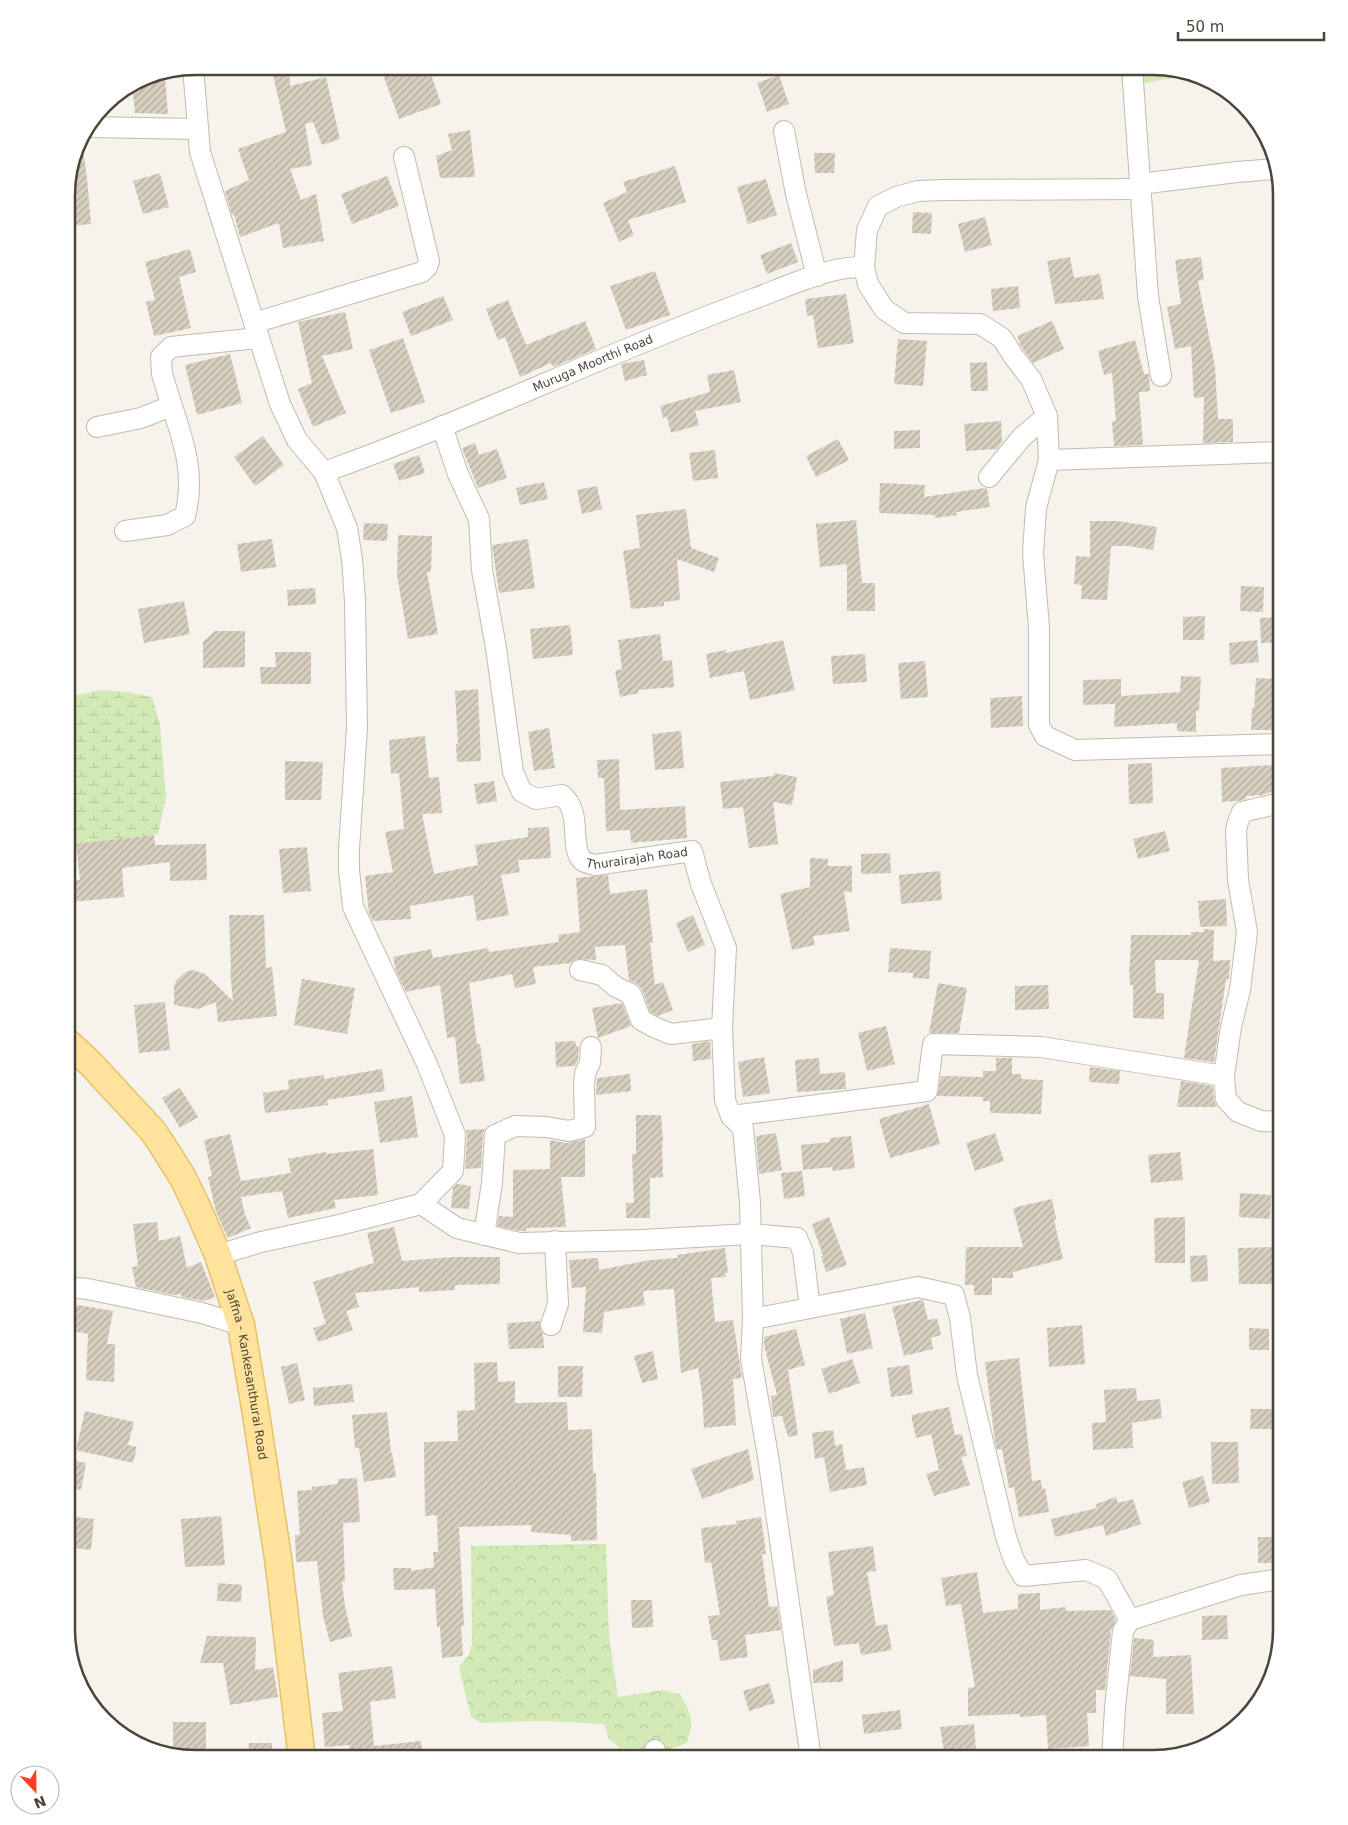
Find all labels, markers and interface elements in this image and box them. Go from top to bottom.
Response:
scale bar [1178,10,1324,42]
text: 50 m [1186,18,1224,36]
street label: Muruga Moorthi Road [531,332,655,395]
street label: Thurairajah Road [583,845,689,872]
street label: Jaffna - Kankesanthurai Road [222,1287,270,1461]
north arrow [10,1765,60,1815]
text: N [31,1792,48,1812]

